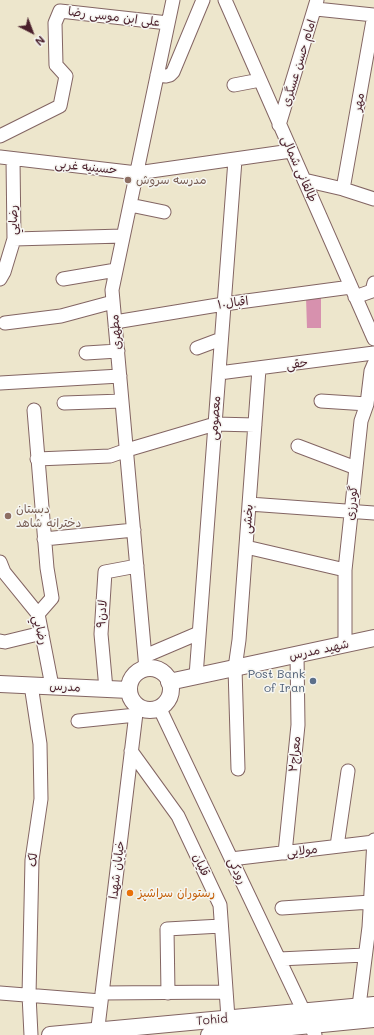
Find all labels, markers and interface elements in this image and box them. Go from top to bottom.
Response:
street label: علی ابن موسی رضا [67,4,161,30]
north arrow [12,12,52,52]
street label: امام حسن عسگری [279,18,319,108]
text: N [32,33,48,50]
street label: مهر [350,92,368,112]
street label: طالقانی شمالی [278,134,320,204]
street label: حسینیه غربی [54,157,118,177]
place label: مدرسه سروش [136,173,206,187]
marker: مدرسه سروش [123,175,133,185]
street label: رضایي [6,205,20,235]
street label: اقبال۱۰ [217,294,249,312]
street label: مطهری [107,314,125,350]
street label: حقی [285,355,309,373]
street label: معصومی [206,395,224,441]
street label: گودرزی [343,485,361,521]
place label: دبستان دخترانه شاهد [16,502,81,530]
street label: بخشی [240,504,256,534]
marker: دبستان دخترانه شاهد [3,511,13,521]
street label: لادن۹ [94,599,110,629]
street label: رضایي [29,614,51,646]
street label: شهید مدرس [288,637,350,663]
place label: Post Bank of Iran [248,667,305,695]
marker: Post Bank of Iran [308,676,318,686]
street label: مدرس [49,679,81,695]
street label: معراج۲ [286,735,304,773]
street label: خیابان شهدا [106,840,128,900]
street label: مولایی [286,842,318,860]
street label: قلیان [190,851,212,879]
street label: لک [25,852,41,868]
street label: رودکی [225,855,249,887]
place label: رستوران سراشپز [138,886,215,900]
marker: رستوران سراشپز [125,888,135,898]
street label: Tohid [196,1011,228,1029]

